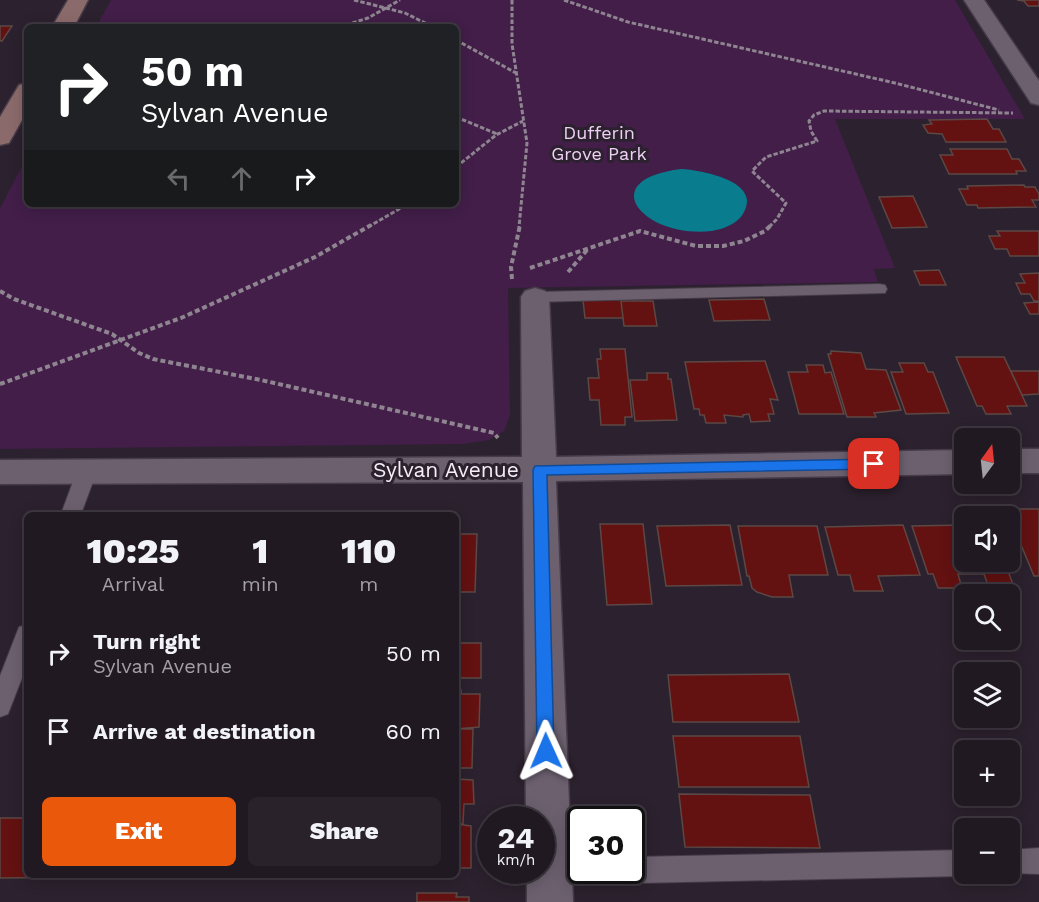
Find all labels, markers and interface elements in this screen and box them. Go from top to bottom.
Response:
text: 50 m [141,47,244,96]
icon: right [42,48,120,126]
text: Sylvan Avenue [141,97,329,129]
park label: Dufferin Grove Park [551,122,647,164]
icon: left [162,162,195,195]
icon: ahead [225,162,258,195]
icon: right [288,162,321,195]
north arrow [954,428,1020,494]
map controls [954,428,1020,884]
pin [848,438,899,489]
icon: arrive [857,447,890,480]
street label: Sylvan Avenue [373,457,519,482]
button: sound [954,506,1020,572]
text: 10:25 [86,530,179,572]
text: 1 [252,530,268,572]
text: 110 [341,530,397,572]
text: Arrival [102,572,164,596]
text: min [242,572,279,596]
text: m [359,572,378,596]
button: search [954,584,1020,650]
text: Turn right [93,629,200,654]
icon: right [42,637,75,670]
text: 50 m [386,641,441,666]
text: Sylvan Avenue [93,654,232,678]
button: layers [954,662,1020,728]
icon: arrive [42,715,75,748]
text: Arrive at destination [93,719,316,744]
text: 60 m [385,719,441,744]
position arrow [514,719,578,783]
button: + [954,740,1020,806]
button: Exit [42,797,236,866]
button: Share [248,797,441,866]
speed limit sign: 30 [567,806,645,884]
button: − [954,818,1020,884]
text: 24 [498,820,534,855]
text: km/h [497,851,535,869]

